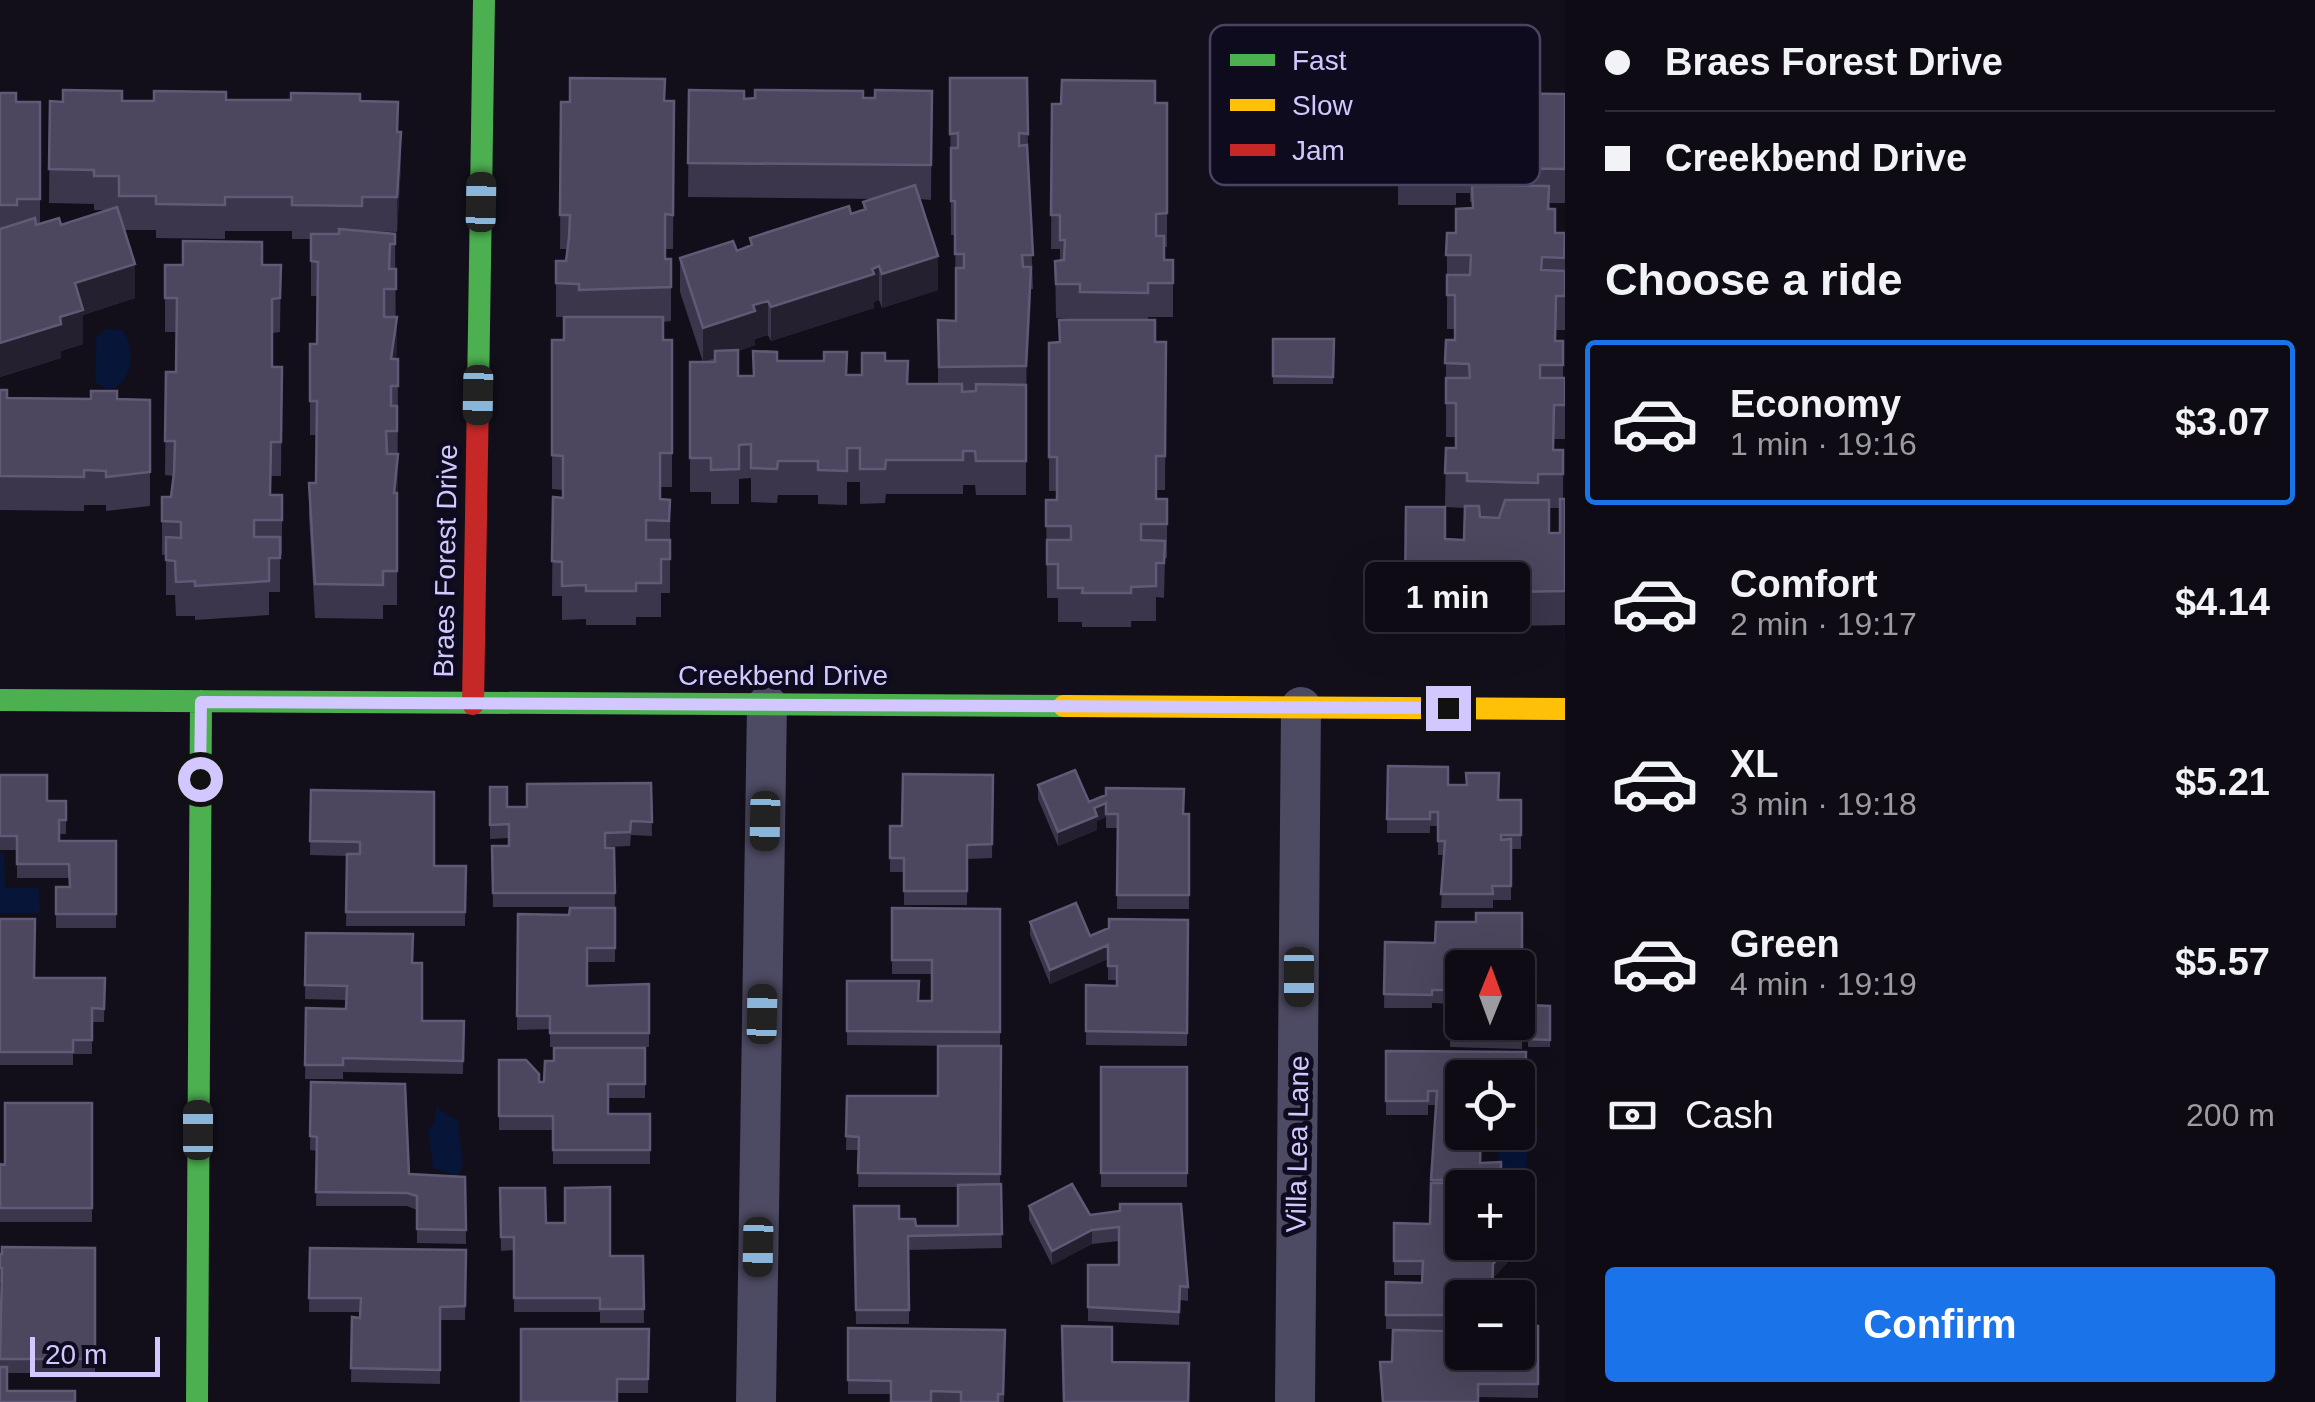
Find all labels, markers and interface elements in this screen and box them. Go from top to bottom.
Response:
legend [1210,25,1540,185]
text: Braes Forest Drive [1665,41,2003,83]
text: Fast [1292,45,1347,76]
text: Slow [1292,90,1353,121]
text: Jam [1292,135,1345,166]
text: Creekbend Drive [1665,137,1967,179]
car [465,172,497,232]
text: Choose a ride [1605,254,1903,305]
car [462,365,494,425]
icon: car [1610,378,1700,468]
text: Economy [1730,383,1901,425]
text: $3.07 [2175,401,2270,443]
text: 1 min · 19:16 [1730,426,1917,462]
street label: Braes Forest Drive [428,444,463,678]
icon: car [1610,558,1700,648]
callout: 1 min [1366,563,1530,633]
text: Comfort [1730,563,1878,605]
text: 1 min [1406,579,1489,615]
text: $4.14 [2175,581,2270,623]
text: 2 min · 19:17 [1730,606,1917,642]
street label: Creekbend Drive [678,660,888,691]
route end [1426,686,1471,731]
icon: car [1610,738,1700,828]
text: XL [1730,743,1779,785]
route start [178,757,223,802]
text: $5.21 [2175,761,2270,803]
text: 3 min · 19:18 [1730,786,1917,822]
car [749,791,781,851]
icon: car [1610,918,1700,1008]
text: Green [1730,923,1840,965]
text: $5.57 [2175,941,2270,983]
car [1284,947,1314,1007]
north arrow [1445,950,1535,1040]
map controls [1445,950,1535,1370]
text: 4 min · 19:19 [1730,966,1917,1002]
car [746,984,778,1044]
street label: Villa Lea Lane [1280,1055,1315,1233]
button: locate [1445,1060,1535,1150]
icon: cash [1605,1088,1660,1143]
text: Cash [1685,1094,1774,1136]
text: 200 m [2186,1097,2275,1133]
car [183,1100,213,1160]
button: + [1445,1170,1535,1260]
car [742,1217,774,1277]
button: Confirm [1605,1267,2275,1382]
button: − [1445,1280,1535,1370]
scale bar [30,1332,160,1376]
text: 20 m [45,1339,107,1370]

